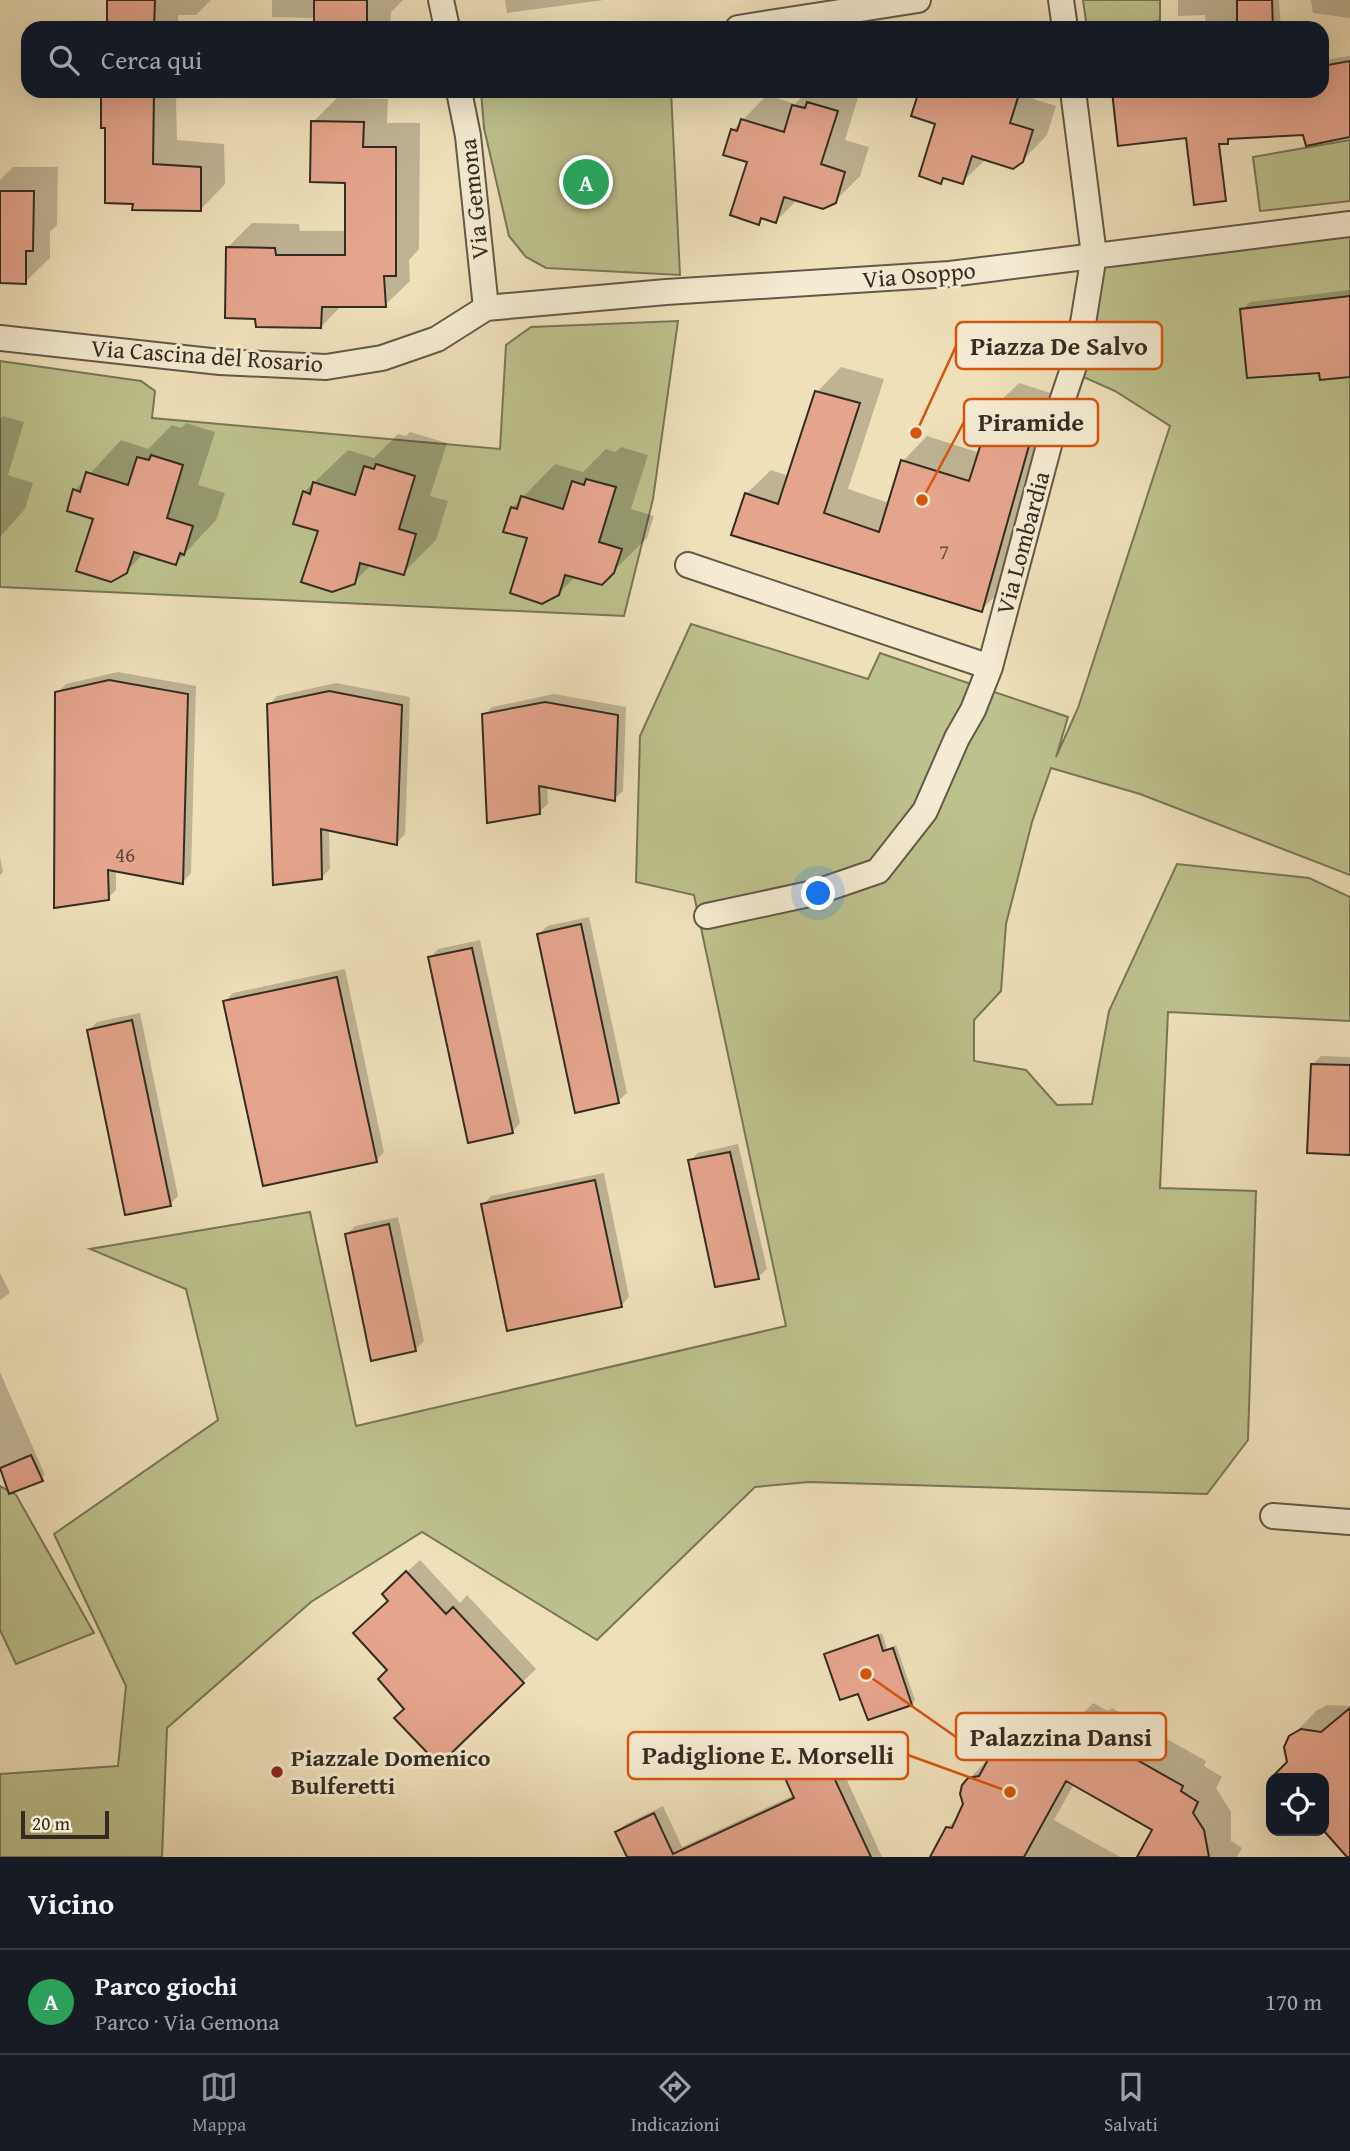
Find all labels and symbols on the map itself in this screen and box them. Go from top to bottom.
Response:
street label: Via Gemona [450,136,497,261]
pin: A [563,156,609,208]
street label: Via Osoppo [861,252,977,297]
callout: Piazza De Salvo [956,322,1162,369]
text: Piazza De Salvo [970,326,1148,365]
street label: Via Cascina del Rosario [90,330,324,381]
callout: Piramide [964,399,1098,446]
text: Piramide [978,402,1084,441]
street label: Via Lombardia [987,467,1059,618]
house number: 7 [939,536,949,567]
house number: 46 [115,839,135,870]
your location [801,876,835,910]
callout: Palazzina Dansi [956,1713,1166,1760]
text: Palazzina Dansi [970,1717,1152,1756]
callout: Padiglione E. Morselli [628,1732,908,1779]
text: Padiglione E. Morselli [642,1735,894,1774]
place label: Piazzale Domenico Bulferetti [291,1740,491,1803]
marker: Piazzale Domenico Bulferetti [269,1764,285,1780]
scale bar [21,1808,108,1840]

